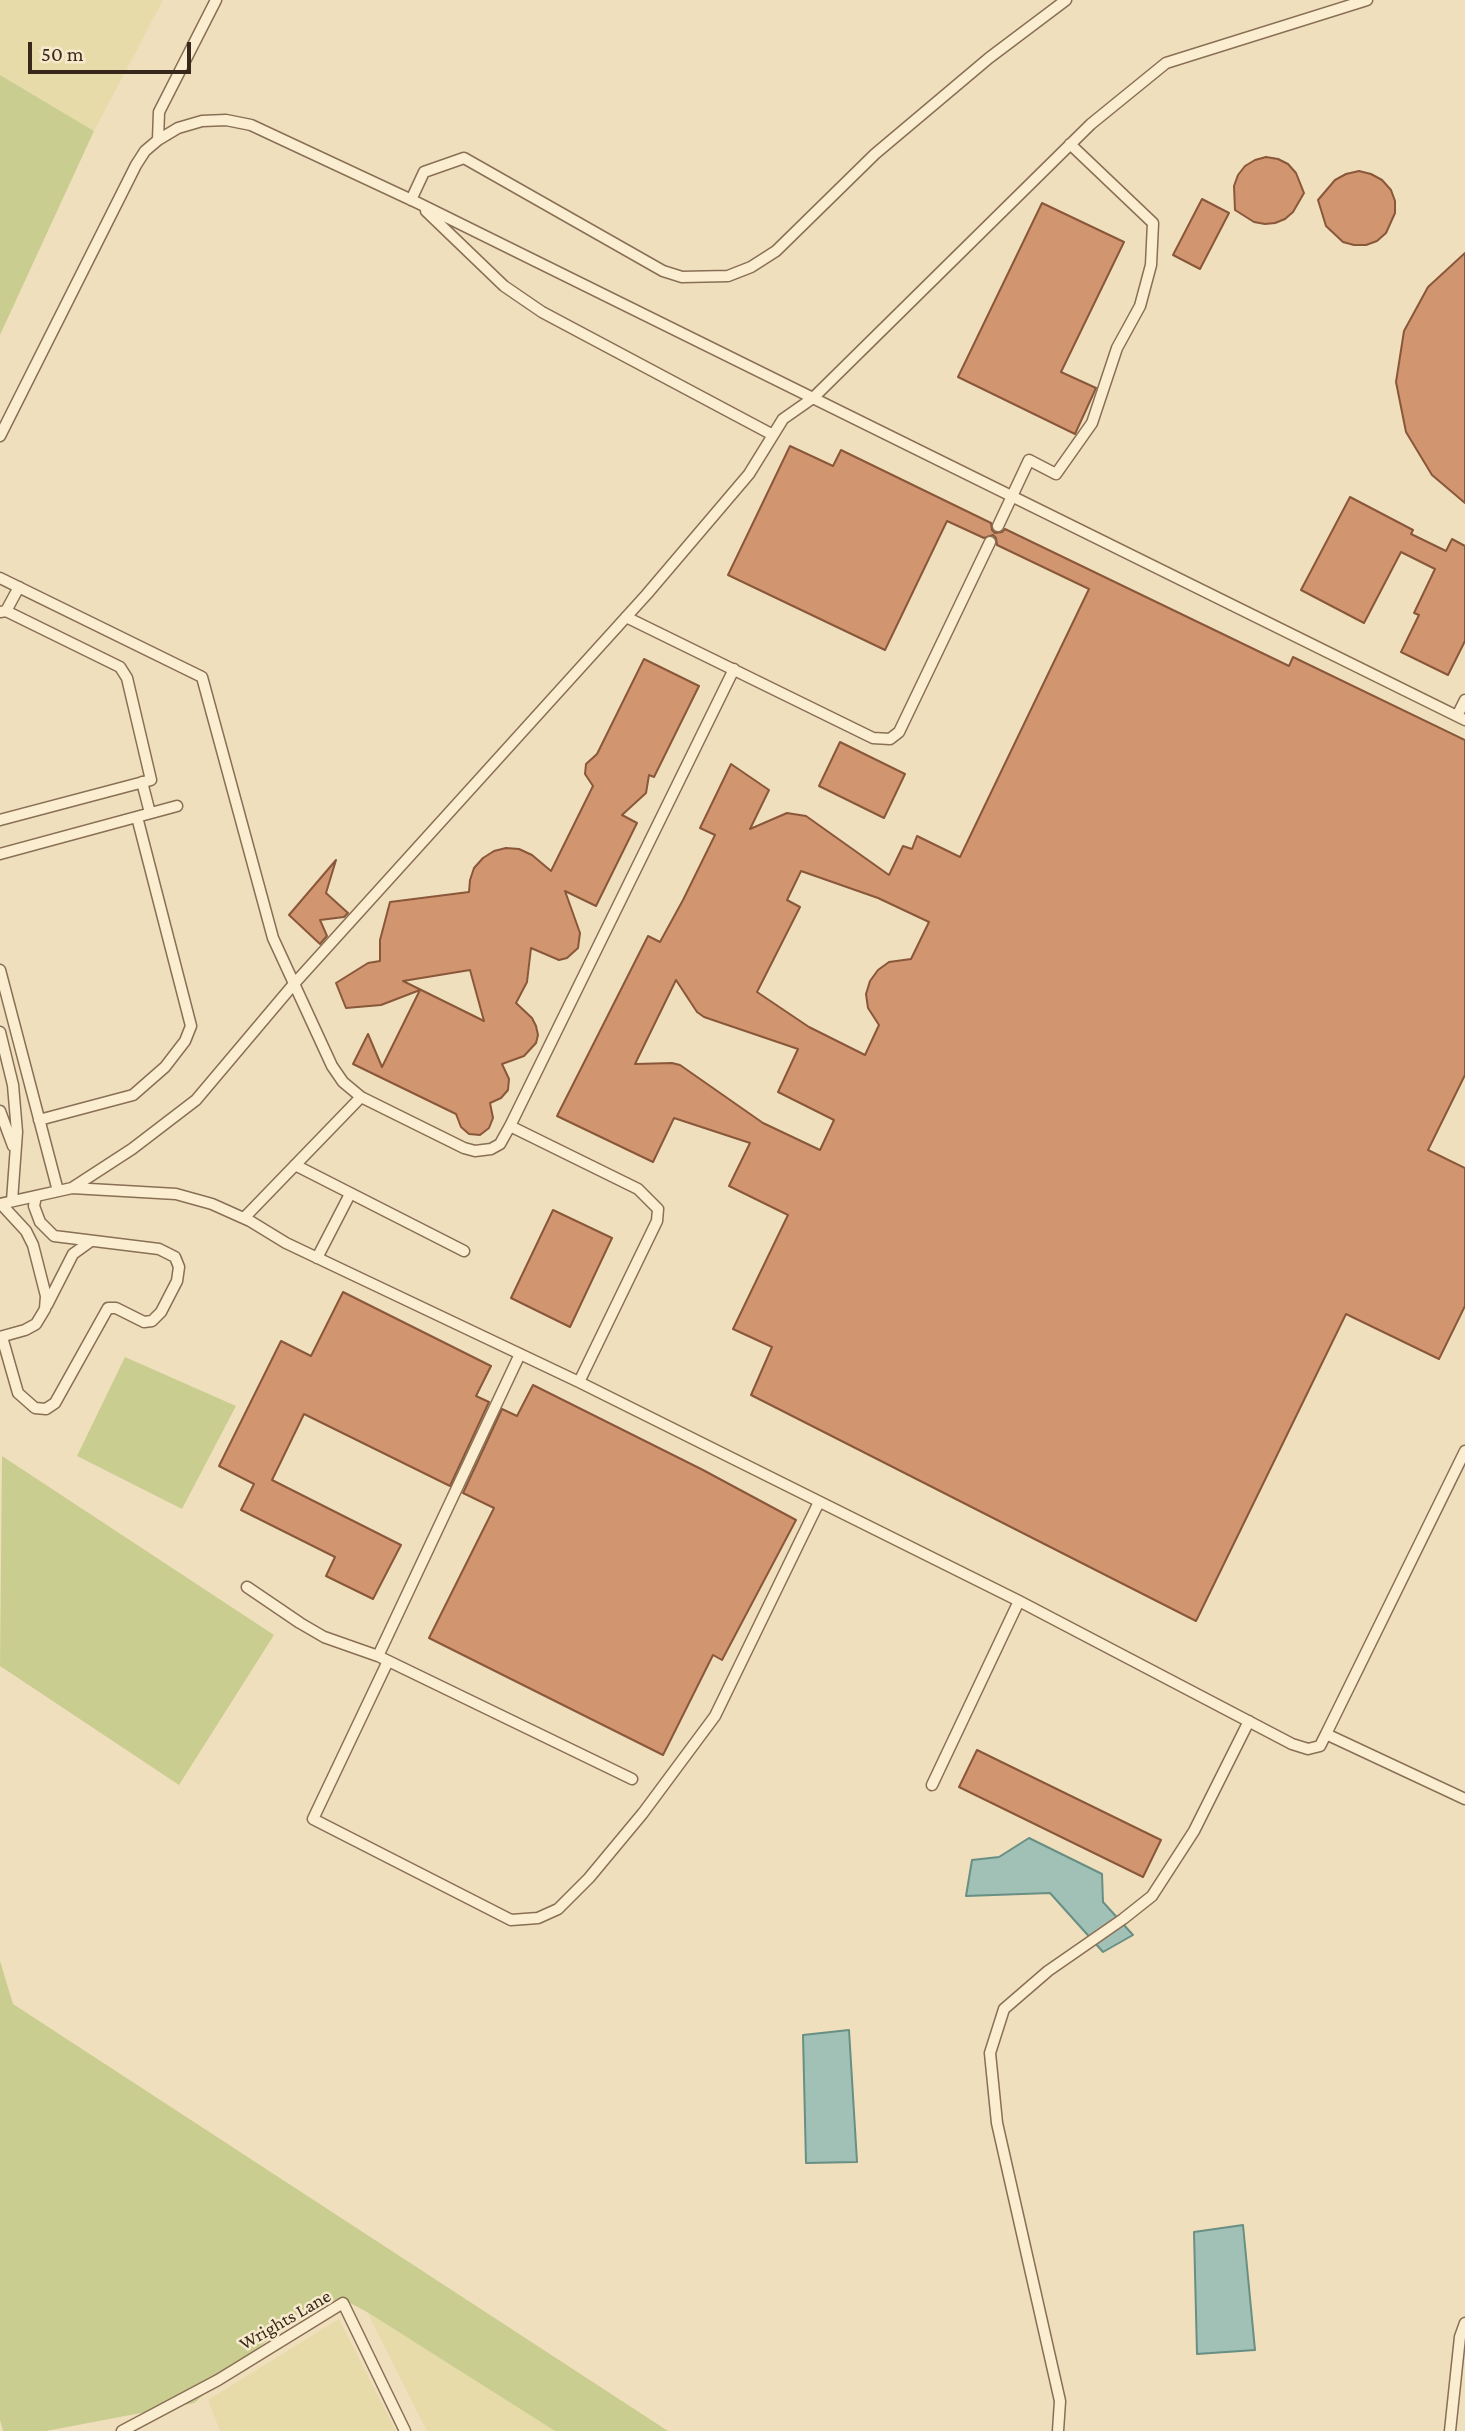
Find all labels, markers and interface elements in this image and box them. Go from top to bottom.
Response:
scale bar [32,28,194,72]
text: 50 m [41,42,84,66]
street label: Wrights Lane [235,2285,335,2355]

